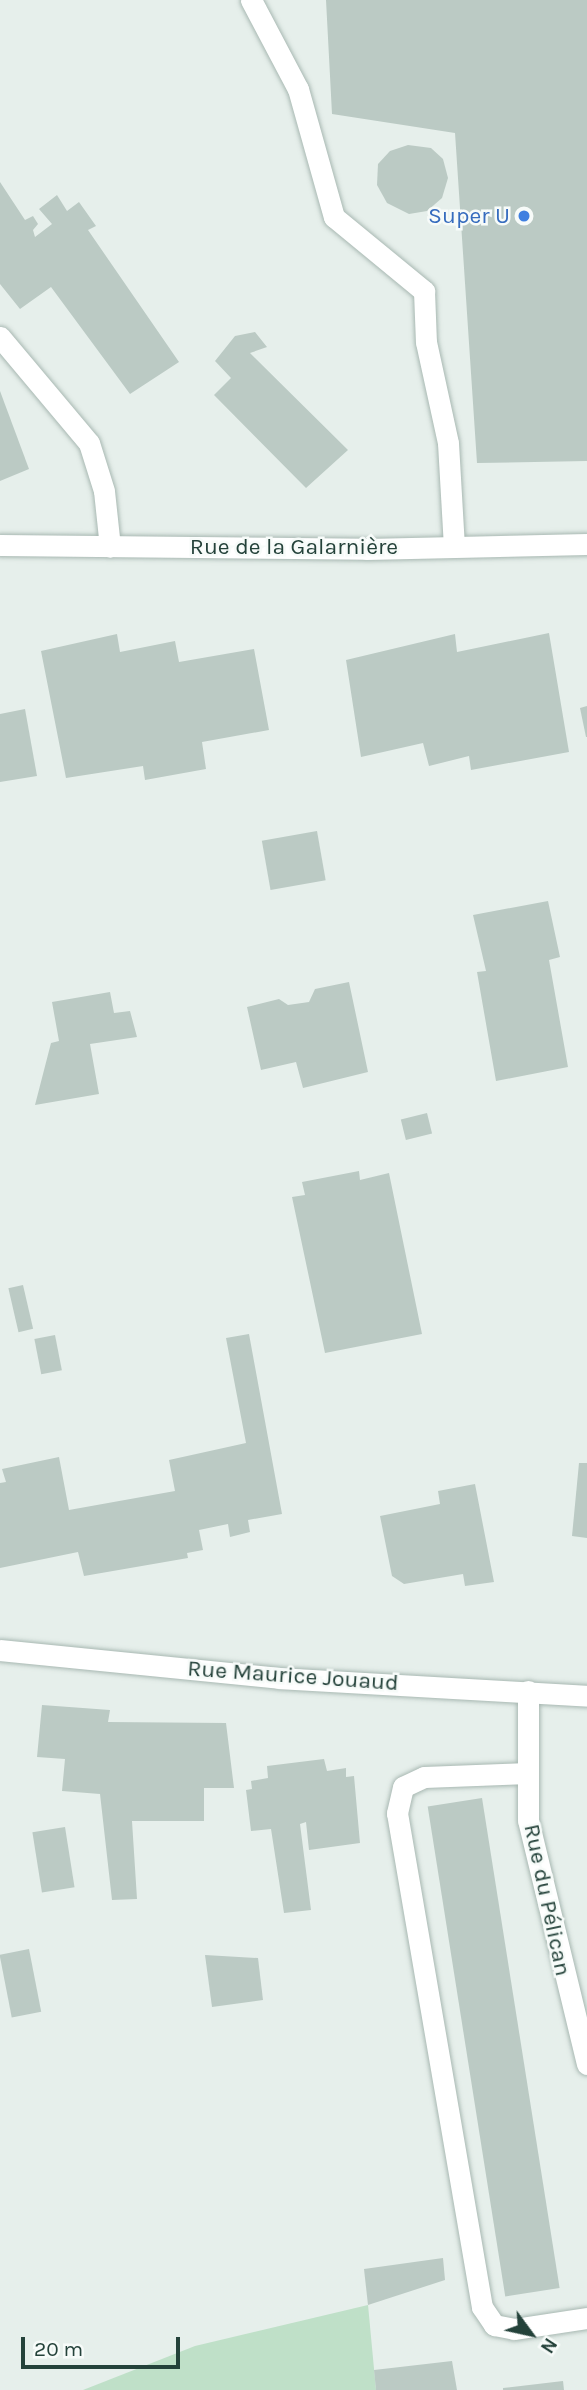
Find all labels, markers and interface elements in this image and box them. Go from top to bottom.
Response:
place label: Super U [428,202,510,230]
marker: Super U [516,208,532,224]
street label: Rue de la Galarnière [190,533,398,561]
street label: Rue Maurice Jouaud [186,1655,400,1697]
street label: Rue du Pélican [517,1822,577,1978]
north arrow [496,2299,566,2369]
scale bar [24,2324,184,2368]
text: N [536,2334,562,2357]
text: 20 m [34,2337,83,2361]

